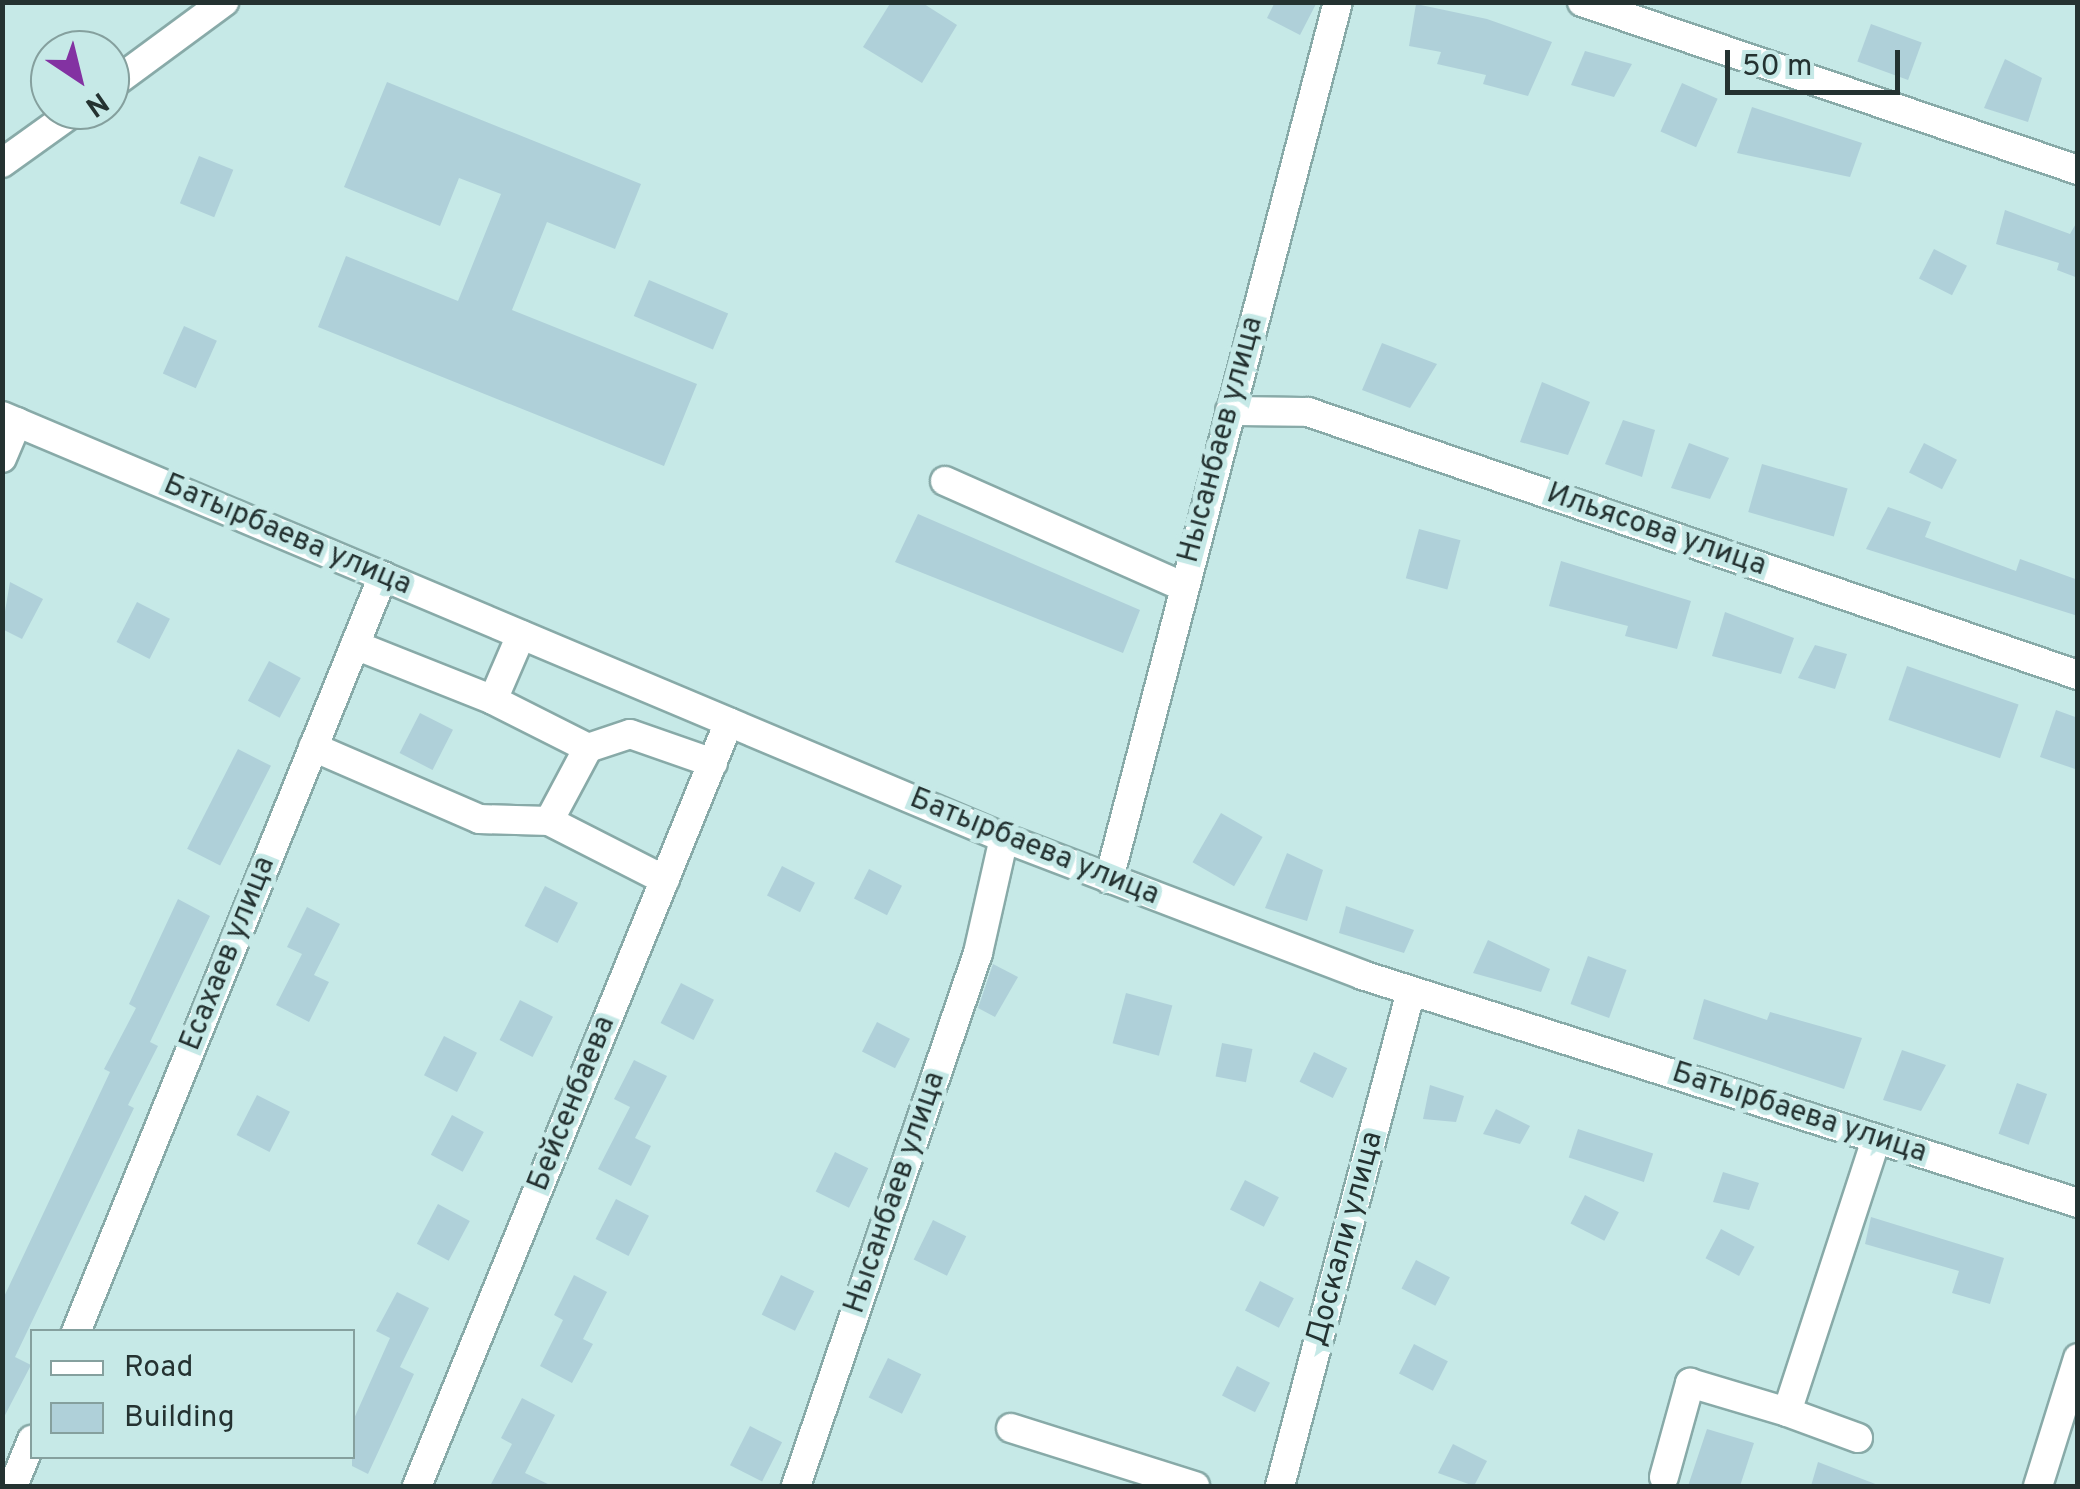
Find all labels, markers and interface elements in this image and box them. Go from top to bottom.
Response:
north arrow [30,30,130,130]
scale bar [1730,30,1905,92]
text: 50 m [1742,49,1812,86]
text: N [78,82,115,123]
street label: Нысанбаев улица [1172,313,1272,567]
street label: Батырбаева улица [158,467,416,605]
street label: Ильясова улица [1542,477,1770,585]
street label: Батырбаева улица [904,782,1164,914]
street label: Есахаев улица [174,852,284,1056]
street label: Бейсенбаева [522,1011,624,1197]
street label: Батырбаева улица [1667,1056,1931,1172]
street label: Нысанбаев улица [838,1067,954,1319]
street label: Доскали улица [1300,1128,1392,1350]
legend [30,1329,355,1459]
text: Road [124,1350,193,1387]
text: Building [124,1400,235,1437]

